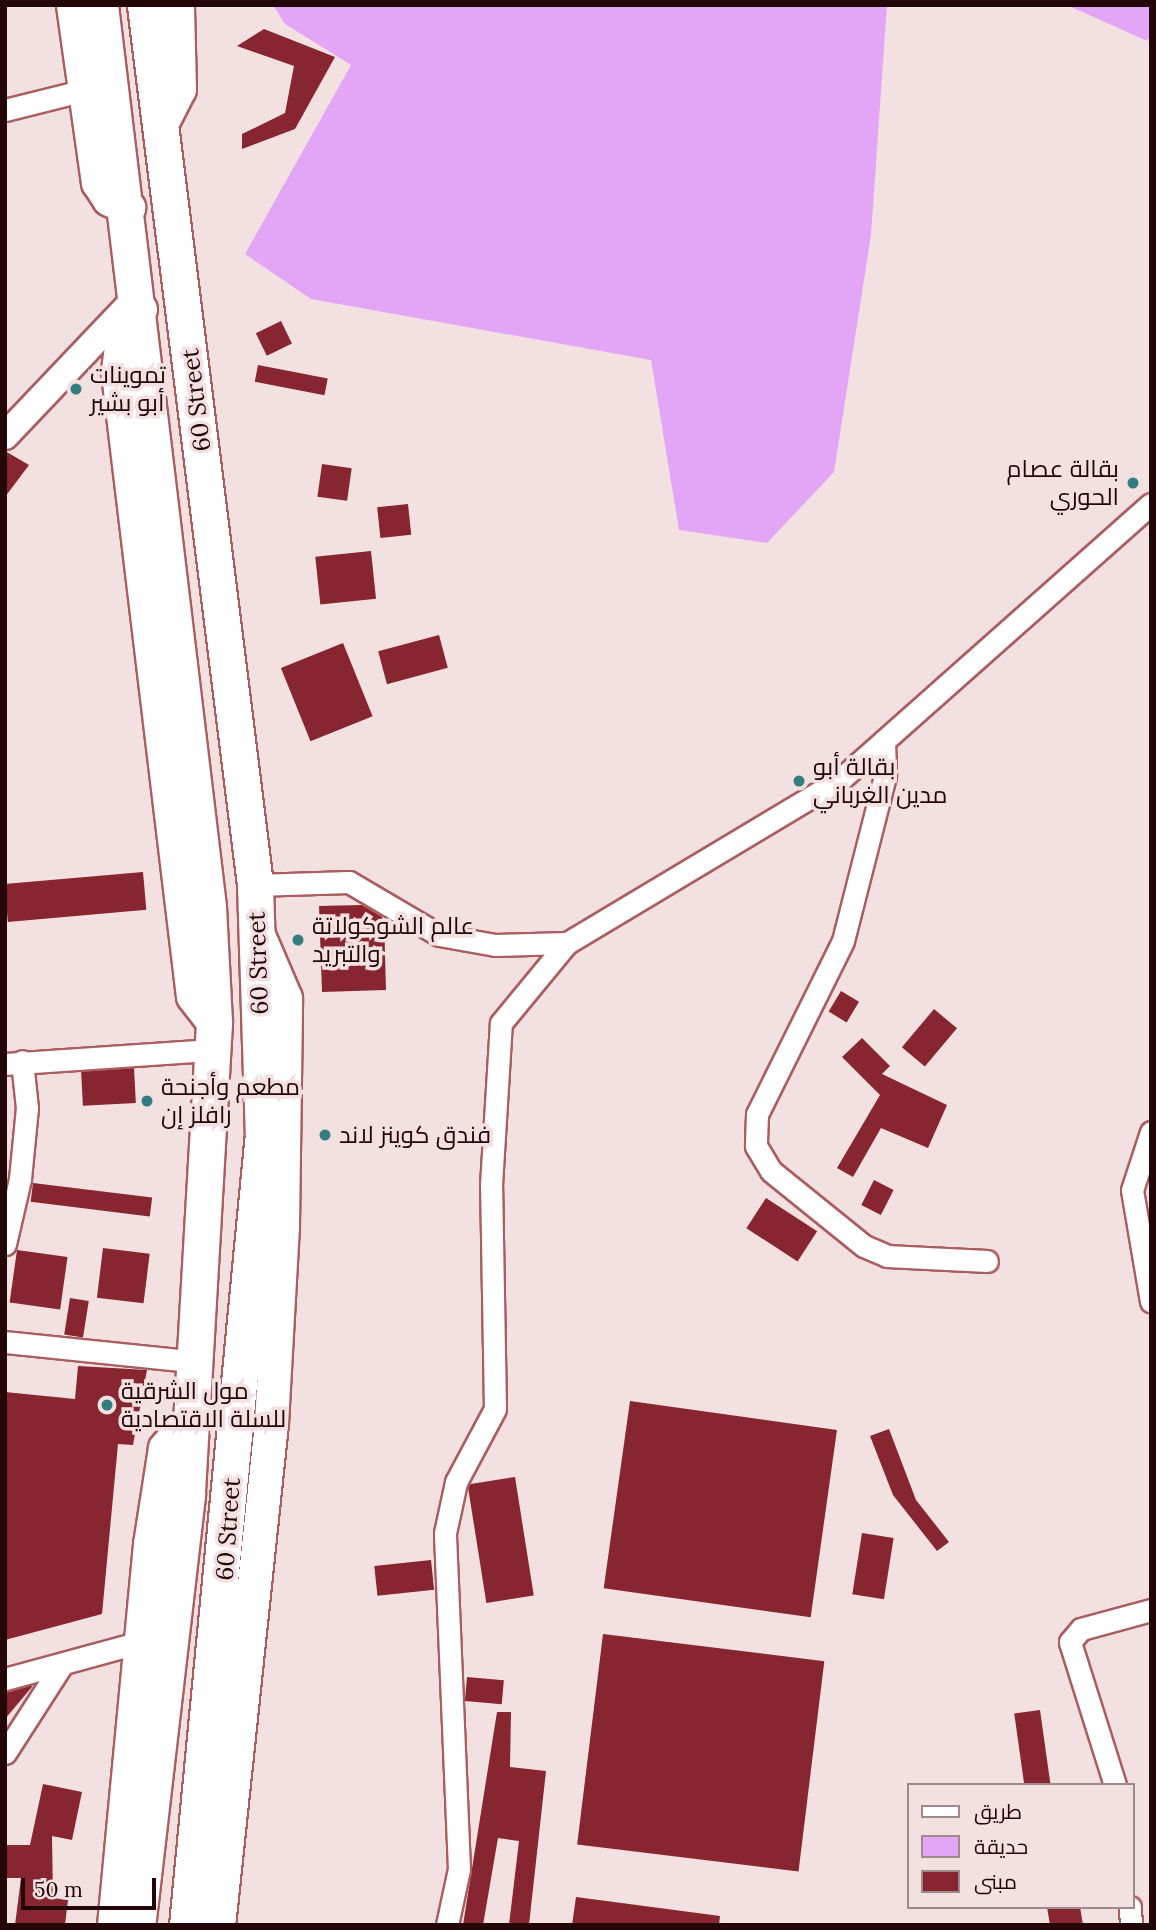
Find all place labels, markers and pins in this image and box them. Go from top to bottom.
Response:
place label: تموينات أبو بشير [90,361,166,417]
marker: تموينات أبو بشير [68,381,84,397]
place label: بقالة عصام الحوري [1007,455,1119,511]
marker: بقالة عصام الحوري [1125,475,1141,491]
place label: بقالة أبو مدين الغرباني [813,753,947,809]
marker: بقالة أبو مدين الغرباني [791,773,807,789]
place label: عالم الشوكولاتة والتبريد [312,912,474,968]
marker: عالم الشوكولاتة والتبريد [290,932,306,948]
place label: مطعم وأجنحة رافلز إن [161,1073,300,1129]
marker: مطعم وأجنحة رافلز إن [139,1093,155,1109]
place label: فندق كوينز لاند [339,1121,491,1149]
marker: فندق كوينز لاند [317,1127,333,1143]
place label: مول الشرقية للسلة الاقتصادية [121,1377,286,1433]
marker: مول الشرقية للسلة الاقتصادية [99,1397,115,1413]

